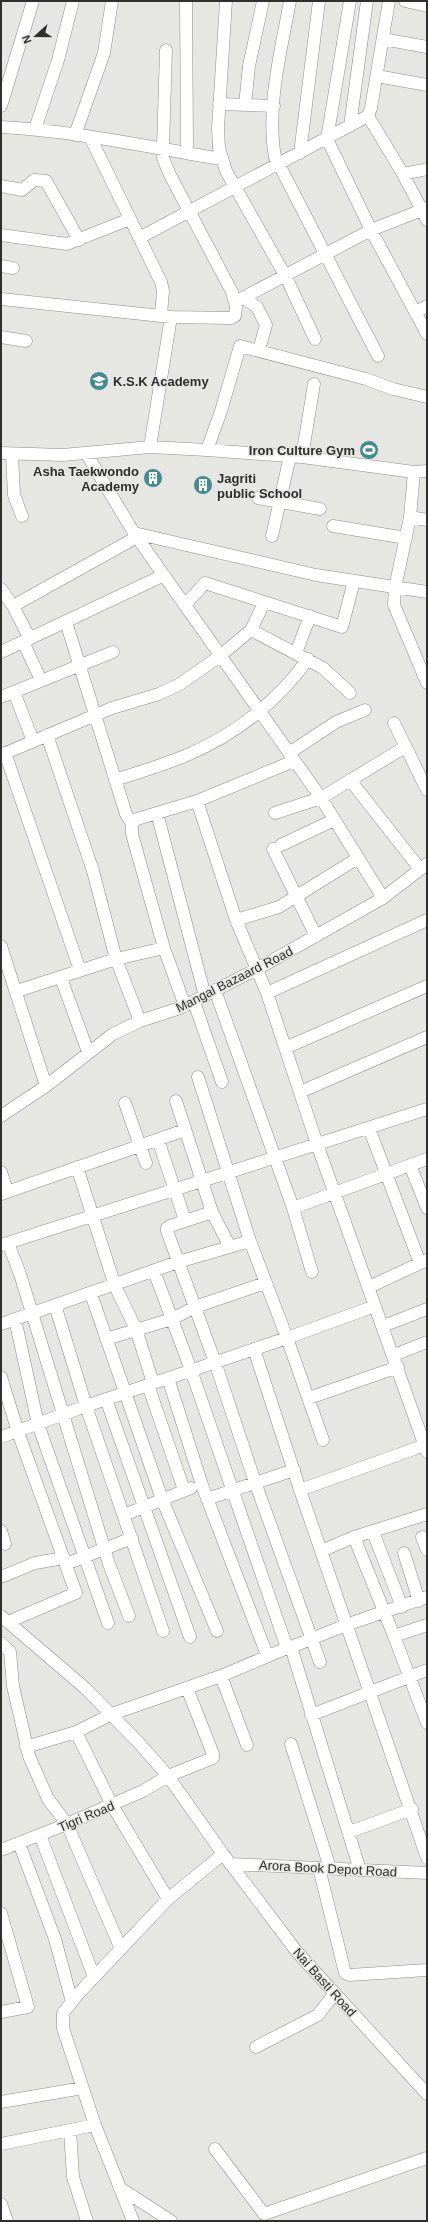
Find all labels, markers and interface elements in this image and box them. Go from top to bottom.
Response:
north arrow [16,16,56,56]
text: N [20,34,34,45]
school or university icon: K.S.K Academy [88,370,110,392]
place label: K.S.K Academy [113,374,209,389]
sports icon: Iron Culture Gym [358,439,380,461]
place label: Iron Culture Gym [249,443,355,458]
place label: Asha Taekwondo Academy [33,464,140,494]
building icon: Asha Taekwondo Academy [142,467,164,489]
place label: Jagriti public School [217,471,302,501]
building icon: Jagriti public School [192,474,214,496]
street label: Mangal Bazaard Road [173,943,295,1015]
street label: Tigri Road [56,1798,117,1835]
street label: Arora Book Depot Road [259,1857,397,1880]
street label: Nai Basti Road [290,1945,359,2020]

